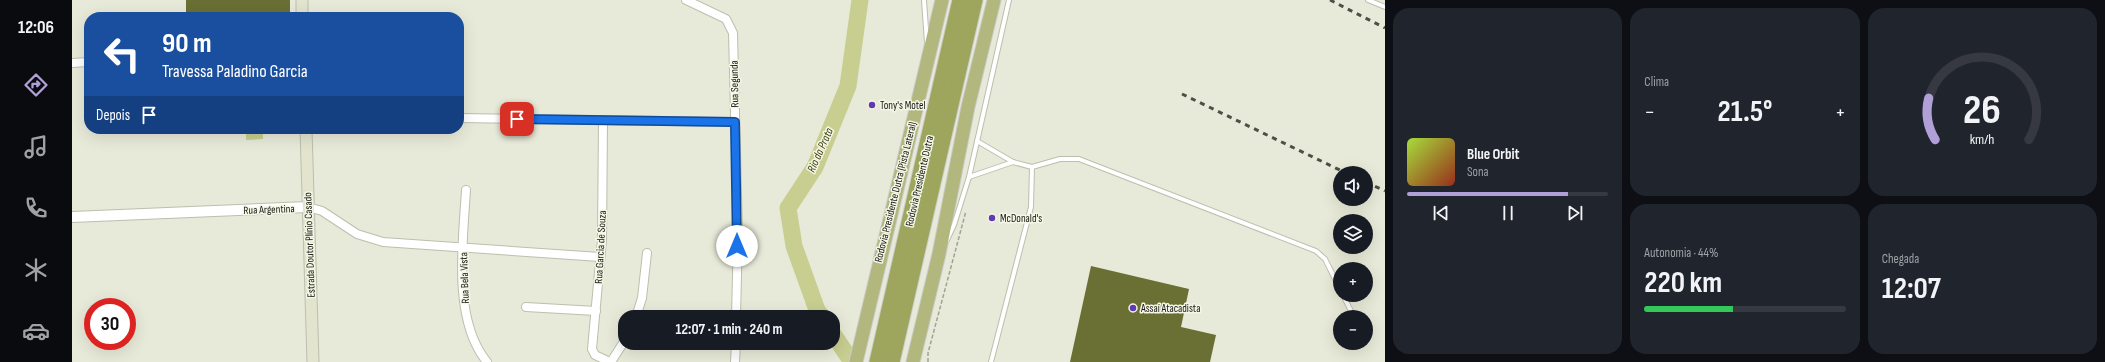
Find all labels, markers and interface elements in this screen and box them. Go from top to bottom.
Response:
text: 12:06 [18,17,54,38]
text: 90 m [162,27,212,60]
icon: left [96,28,148,80]
street label: Rua Segunda [728,60,741,108]
text: Travessa Paladino Garcia [162,61,308,82]
icon: directions [22,71,50,99]
text: Clima [1644,74,1669,90]
text: 26 [1963,86,2001,135]
text: 21.5° [1717,94,1773,130]
place label: Tony's Motel [880,99,926,112]
text: − [1644,99,1655,126]
text: + [1835,99,1846,126]
marker: Tony's Motel [867,100,877,110]
pin [500,102,534,136]
icon: arrive [138,104,160,126]
text: Depois [96,106,130,125]
icon: arrive [506,108,528,130]
street label: Rodovia Presidente Dutra (Pista Lateral) [872,120,919,264]
water label: Rio da Prata [804,125,837,175]
text: km/h [1970,130,1995,147]
icon: music [22,133,50,161]
street label: Rodovia Presidente Dutra [903,134,936,228]
text: Blue Orbit [1467,145,1519,164]
text: Sona [1467,164,1489,180]
map controls [1333,166,1373,350]
button: sound [1333,166,1373,206]
street label: Estrada Doutor Plínio Casado [301,192,318,298]
icon: phone [22,194,50,222]
street label: Rua Argentina [243,202,295,217]
icon: previous [1430,202,1452,224]
icon: pause [1497,202,1519,224]
icon: next [1564,202,1586,224]
street label: Rua Garcia de Souza [592,210,609,284]
place label: McDonald's [1000,212,1042,225]
marker: McDonald's [987,213,997,223]
button: layers [1333,214,1373,254]
position arrow [716,225,758,267]
text: Autonomia · 44% [1644,245,1718,261]
text: Chegada [1882,251,1919,267]
street label: Rua Bela Vista [457,252,472,304]
icon: climate [22,256,50,284]
button: + [1333,262,1373,302]
text: 220 km [1644,265,1722,301]
text: 12:07 [1882,271,1941,307]
speed limit sign: 30 [84,298,136,350]
place label: Assaí Atacadista [1140,302,1200,315]
marker: Assaí Atacadista [1128,303,1138,313]
button: − [1333,310,1373,350]
icon: car [22,317,50,345]
text: 12:07 · 1 min · 240 m [676,320,782,339]

